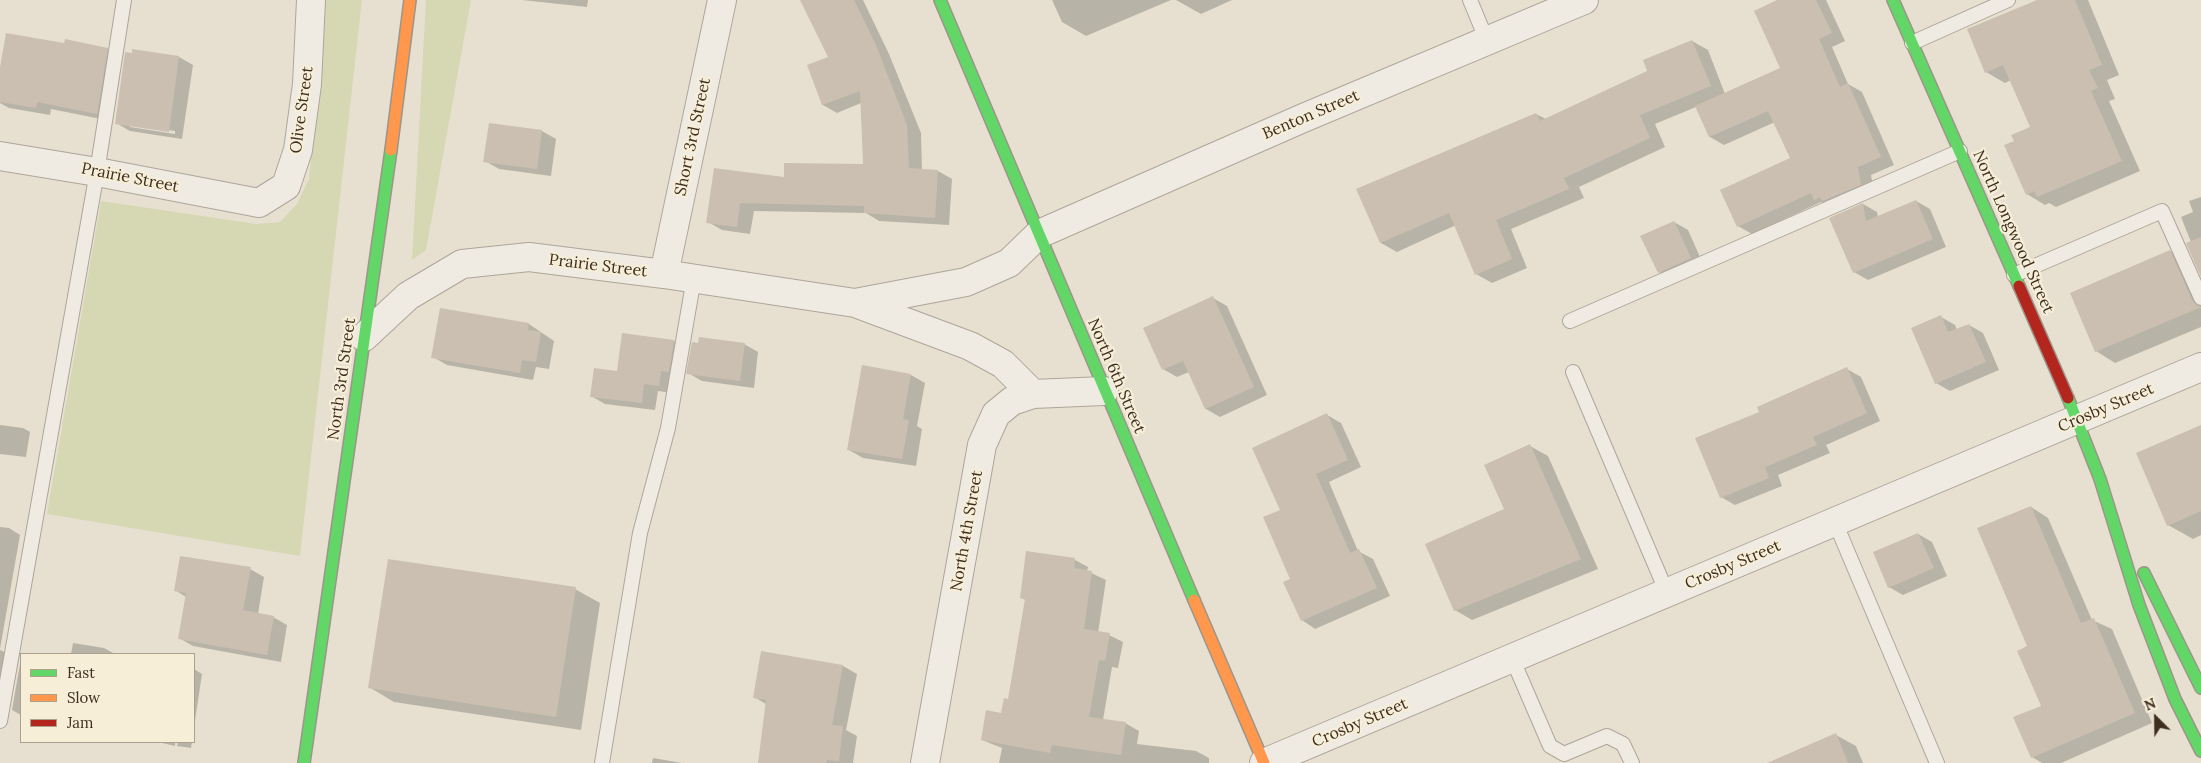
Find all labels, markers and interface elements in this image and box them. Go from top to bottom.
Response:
street label: Olive Street [286,65,318,155]
street label: Short 3rd Street [671,76,715,198]
street label: Benton Street [1260,86,1362,144]
street label: North Longwood Street [1968,148,2058,316]
street label: Prairie Street [80,159,180,197]
street label: Prairie Street [548,250,648,282]
street label: North 6th Street [1083,316,1149,436]
street label: North 3rd Street [324,317,360,441]
street label: Crosby Street [2055,379,2157,437]
street label: North 4th Street [947,469,987,593]
street label: Crosby Street [1682,536,1784,594]
legend [20,653,195,743]
text: Fast [67,663,95,682]
text: Slow [67,688,100,707]
north arrow [2131,693,2181,743]
street label: Crosby Street [1309,694,1411,752]
text: N [2142,694,2159,715]
text: Jam [67,713,94,732]

